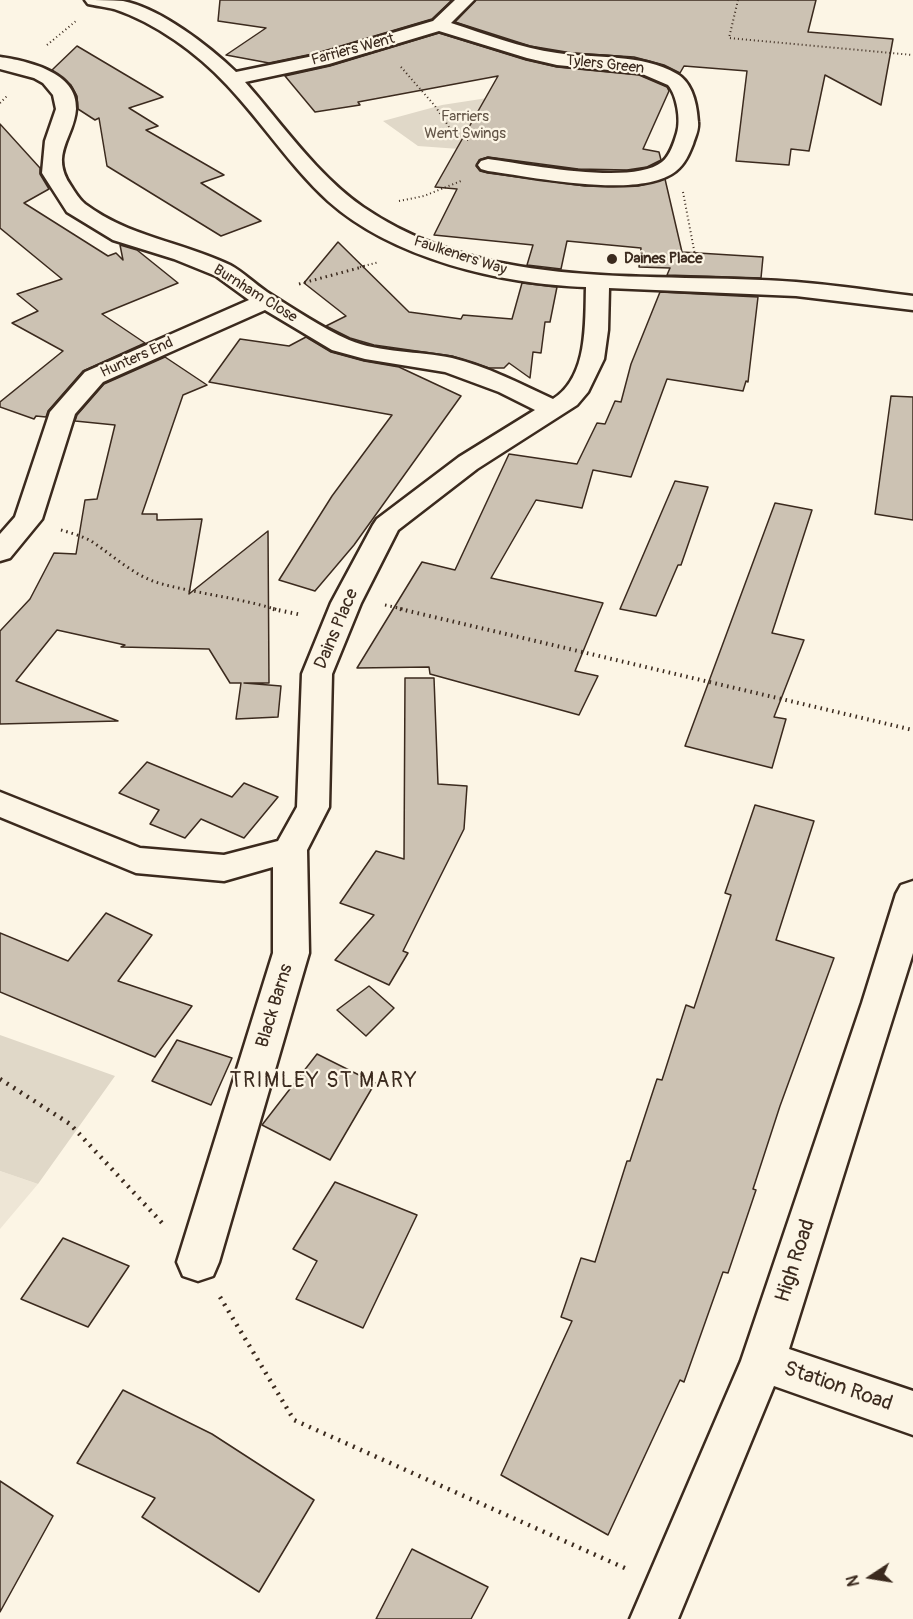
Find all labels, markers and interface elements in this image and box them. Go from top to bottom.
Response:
street label: Farriers Went [309,30,397,70]
street label: Tylers Green [565,52,645,78]
park label: Farriers Went Swings [424,108,506,143]
street label: Faulkeners Way [411,233,509,279]
place label: Daines Place [624,250,703,268]
marker: Daines Place [605,252,619,266]
street label: Burnham Close [210,261,300,327]
street label: Hunters End [98,334,176,382]
street label: Dains Place [310,586,364,672]
street label: Black Barns [252,962,298,1050]
district label: TRIMLEY ST MARY [230,1069,418,1095]
street label: High Road [771,1216,821,1306]
street label: Station Road [780,1357,896,1417]
north arrow [841,1547,901,1607]
text: N [842,1573,864,1588]

